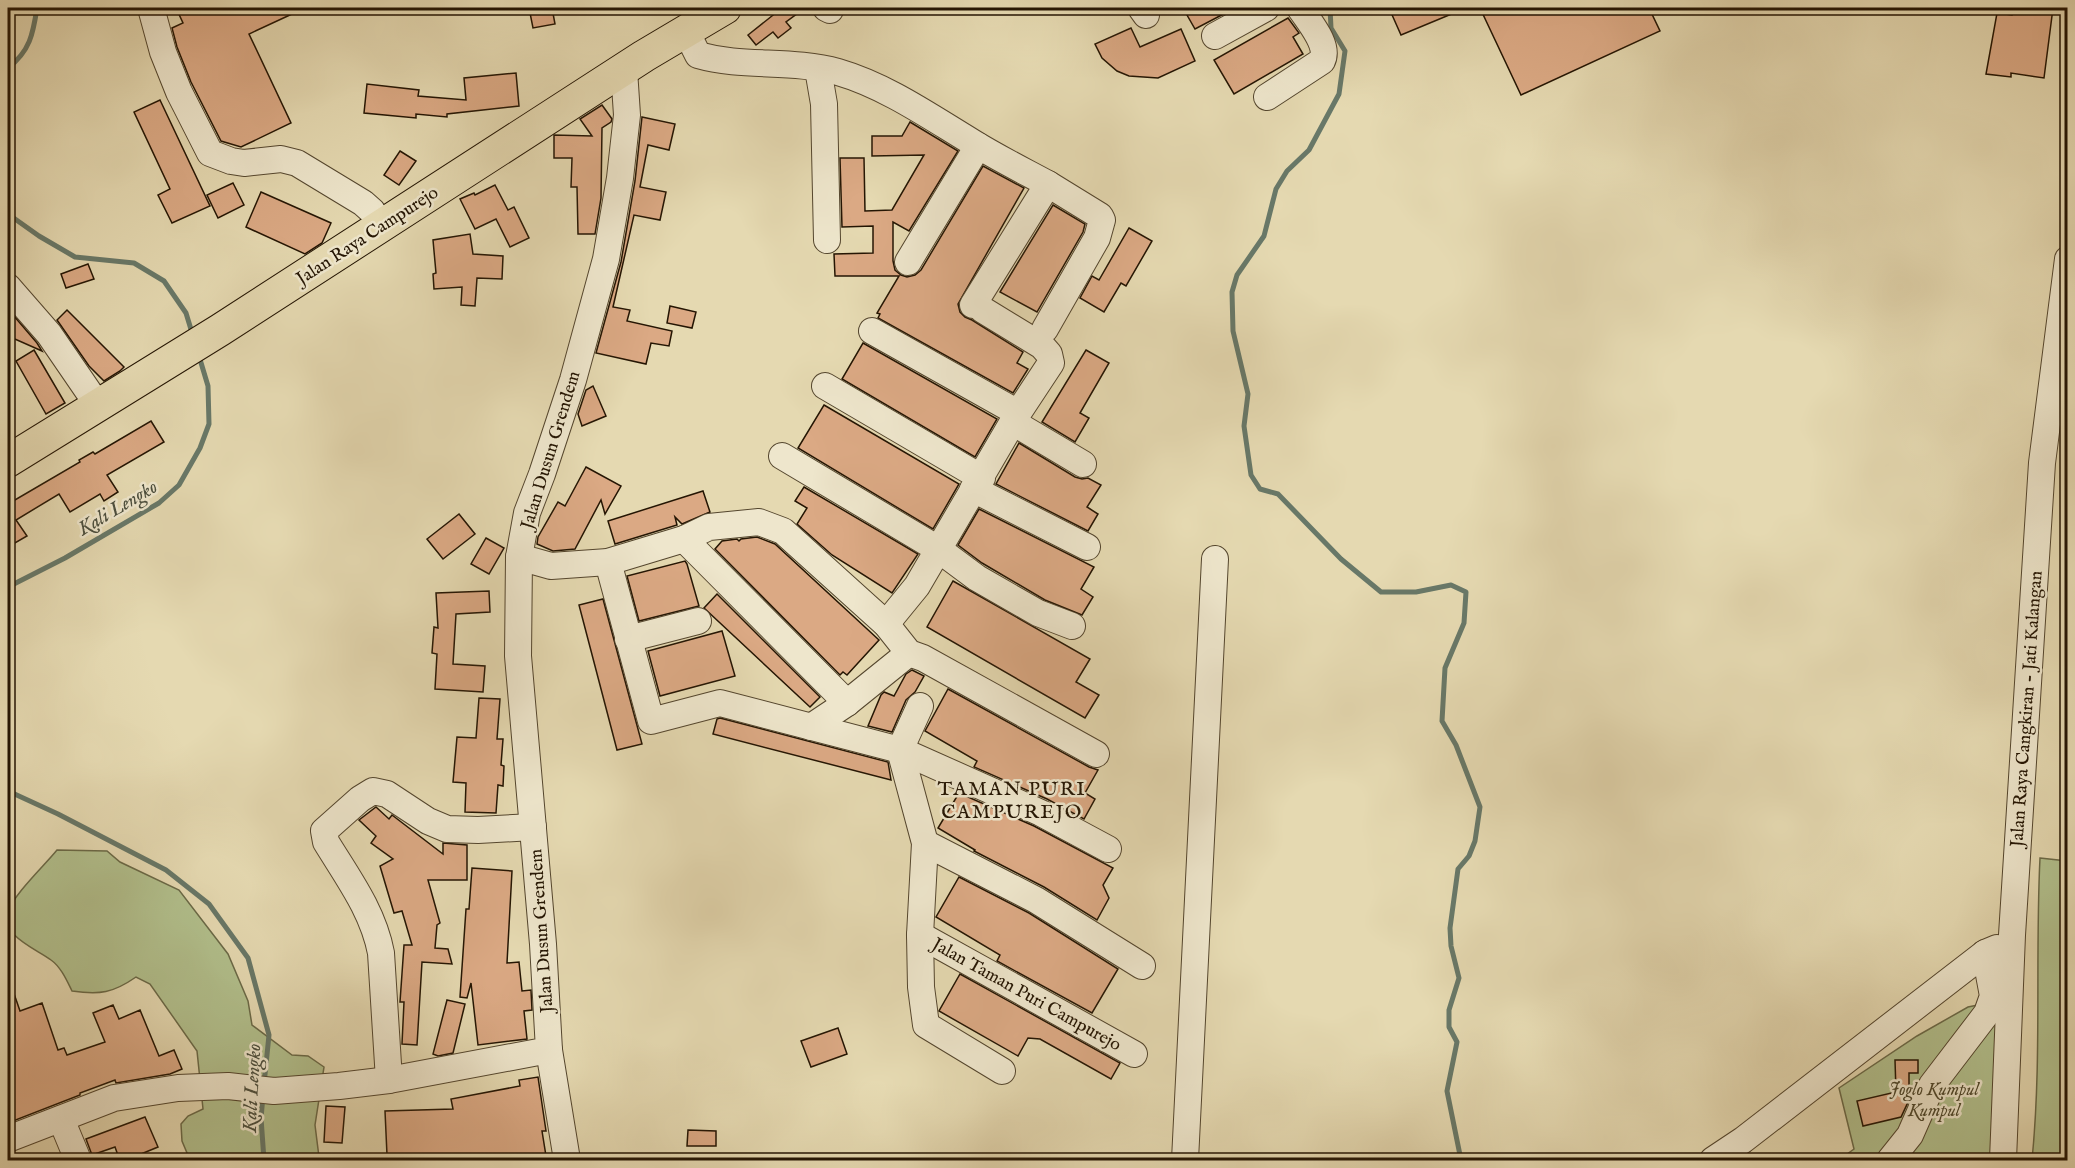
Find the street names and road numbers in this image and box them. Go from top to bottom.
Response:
street label: Jalan Raya Campurejo [291,182,443,292]
street label: Jalan Dusun Grendem [516,368,586,534]
street label: Jalan Raya Cangkiran - Jati Kalangan [2006,570,2049,850]
street label: Jalan Dusun Grendem [525,848,560,1016]
street label: Jalan Taman Puri Campurejo [926,933,1125,1057]

